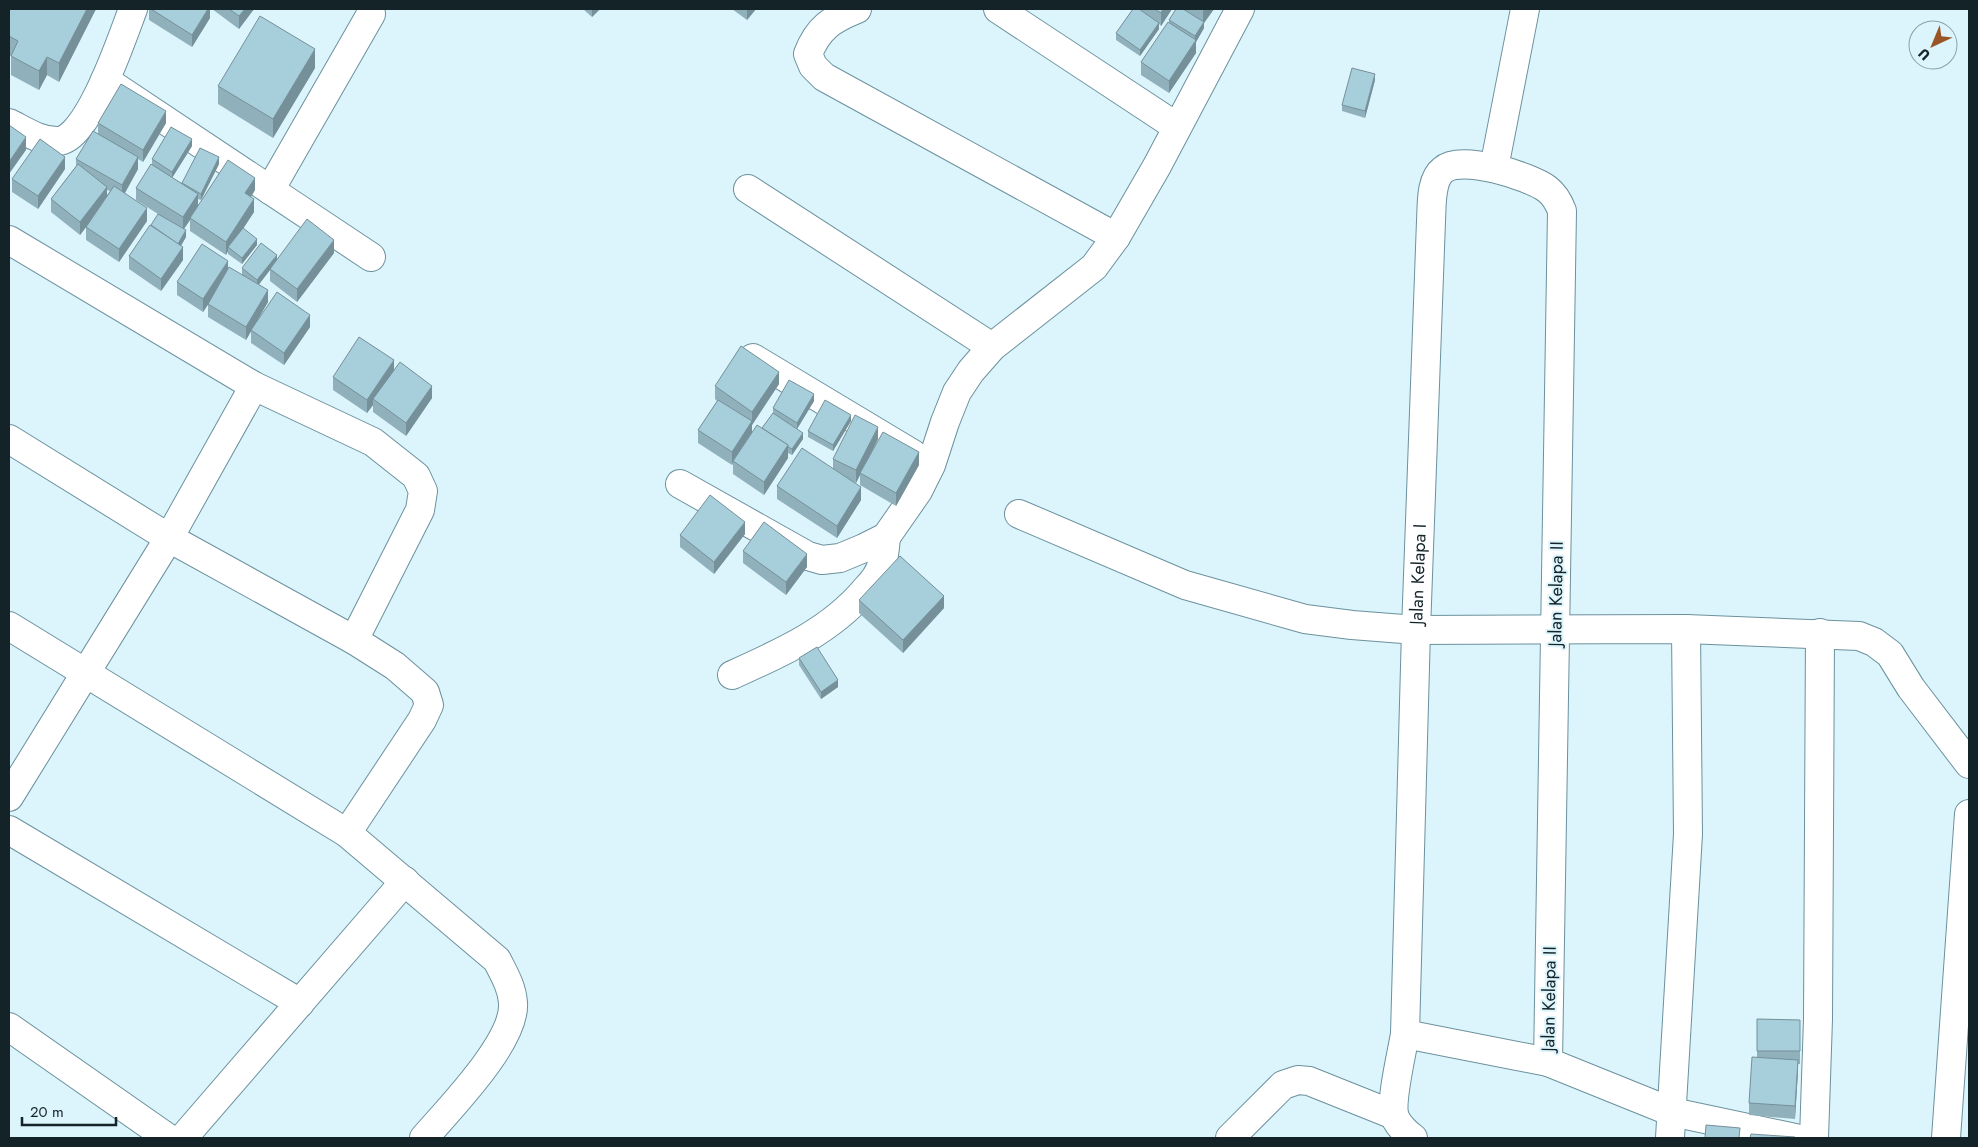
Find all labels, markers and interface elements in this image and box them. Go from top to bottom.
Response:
north arrow [1908,20,1958,70]
text: U [1913,44,1934,65]
street label: Jalan Kelapa I [1403,523,1433,627]
street label: Jalan Kelapa II [1542,541,1570,649]
street label: Jalan Kelapa II [1535,946,1563,1054]
scale bar [22,1094,116,1126]
text: 20 m [30,1101,64,1123]

